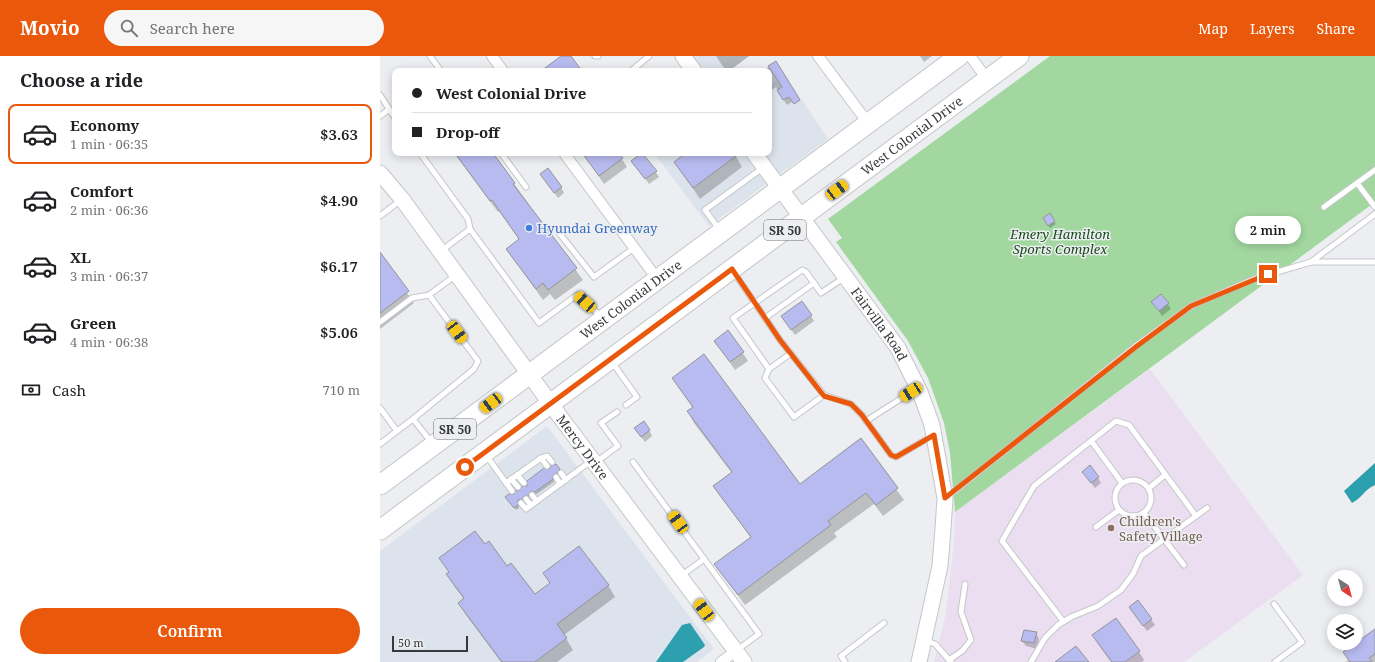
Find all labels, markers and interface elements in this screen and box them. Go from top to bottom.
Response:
search box [104,10,384,46]
text: Movio [20,15,80,41]
icon: search [118,17,140,39]
text: Search here [150,18,235,38]
text: Map [1198,19,1228,38]
text: Layers [1250,19,1295,38]
text: Share [1317,19,1355,38]
text: Choose a ride [20,68,143,92]
text: West Colonial Drive [436,83,586,103]
street label: West Colonial Drive [857,92,966,179]
text: Economy [70,115,139,135]
icon: car [22,116,58,152]
text: Drop-off [436,122,500,142]
text: $3.63 [320,124,358,144]
text: 1 min · 06:35 [70,135,148,153]
car [824,178,850,202]
text: Comfort [70,181,133,201]
icon: car [22,182,58,218]
text: $4.90 [320,190,358,210]
text: 2 min · 06:36 [70,201,148,219]
callout: 2 min [1235,216,1301,244]
place label: Hyundai Greenway [537,219,658,237]
road number: SR 50 [764,220,806,240]
text: 2 min [1250,221,1286,239]
marker: Hyundai Greenway [524,223,534,233]
park label: Emery Hamilton Sports Complex [1009,225,1110,258]
text: XL [70,247,91,267]
icon: car [22,248,58,284]
text: $6.17 [320,256,358,276]
street label: West Colonial Drive [576,256,685,343]
route end [1259,265,1277,283]
text: 3 min · 06:37 [70,267,148,285]
street label: Fairvilla Road [847,283,912,364]
car [572,290,598,314]
text: Green [70,313,117,333]
icon: car [22,314,58,350]
car [445,319,469,345]
text: $5.06 [320,322,358,342]
text: 4 min · 06:38 [70,333,148,351]
icon: cash [20,379,42,401]
text: Cash [52,380,86,400]
car [898,380,924,404]
text: 710 m [323,381,360,399]
car [478,391,504,415]
street label: Mercy Drive [553,411,613,483]
road number: SR 50 [434,419,476,439]
route start [456,458,474,476]
car [666,509,690,535]
place label: Children's Safety Village [1119,512,1203,545]
marker: Children's Safety Village [1106,523,1116,533]
north arrow [1327,570,1363,606]
map controls [1327,570,1363,650]
car [692,597,716,623]
button: Confirm [20,608,360,654]
button: layers [1327,614,1363,650]
scale bar [392,634,468,653]
text: 50 m [398,635,424,650]

